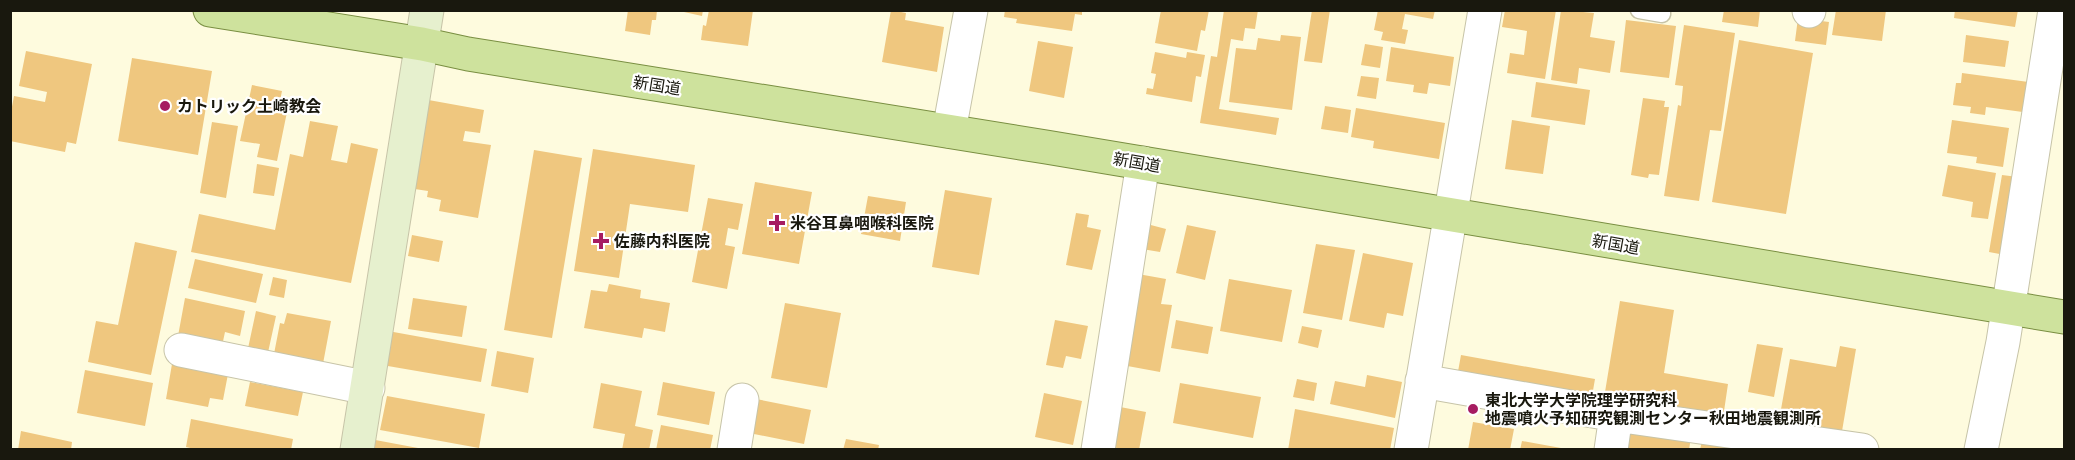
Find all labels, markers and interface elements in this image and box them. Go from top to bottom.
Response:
street label: 新国道 [632,71,682,99]
place label: カトリック土崎教会 [177,96,321,116]
marker: カトリック土崎教会 [158,99,172,113]
street label: 新国道 [1112,148,1162,176]
place label: 米谷耳鼻咽喉科医院 [790,213,934,233]
marker: 米谷耳鼻咽喉科医院 [768,214,786,232]
street label: 新国道 [1591,230,1641,258]
place label: 佐藤内科医院 [613,231,710,251]
marker: 佐藤内科医院 [592,232,610,250]
place label: 東北大学大学院理学研究科 地震噴火予知研究観測センター秋田地震観測所 [1485,390,1821,428]
marker: 東北大学大学院理学研究科 地震噴火予知研究観測センター秋田地震観測所 [1466,402,1480,416]

